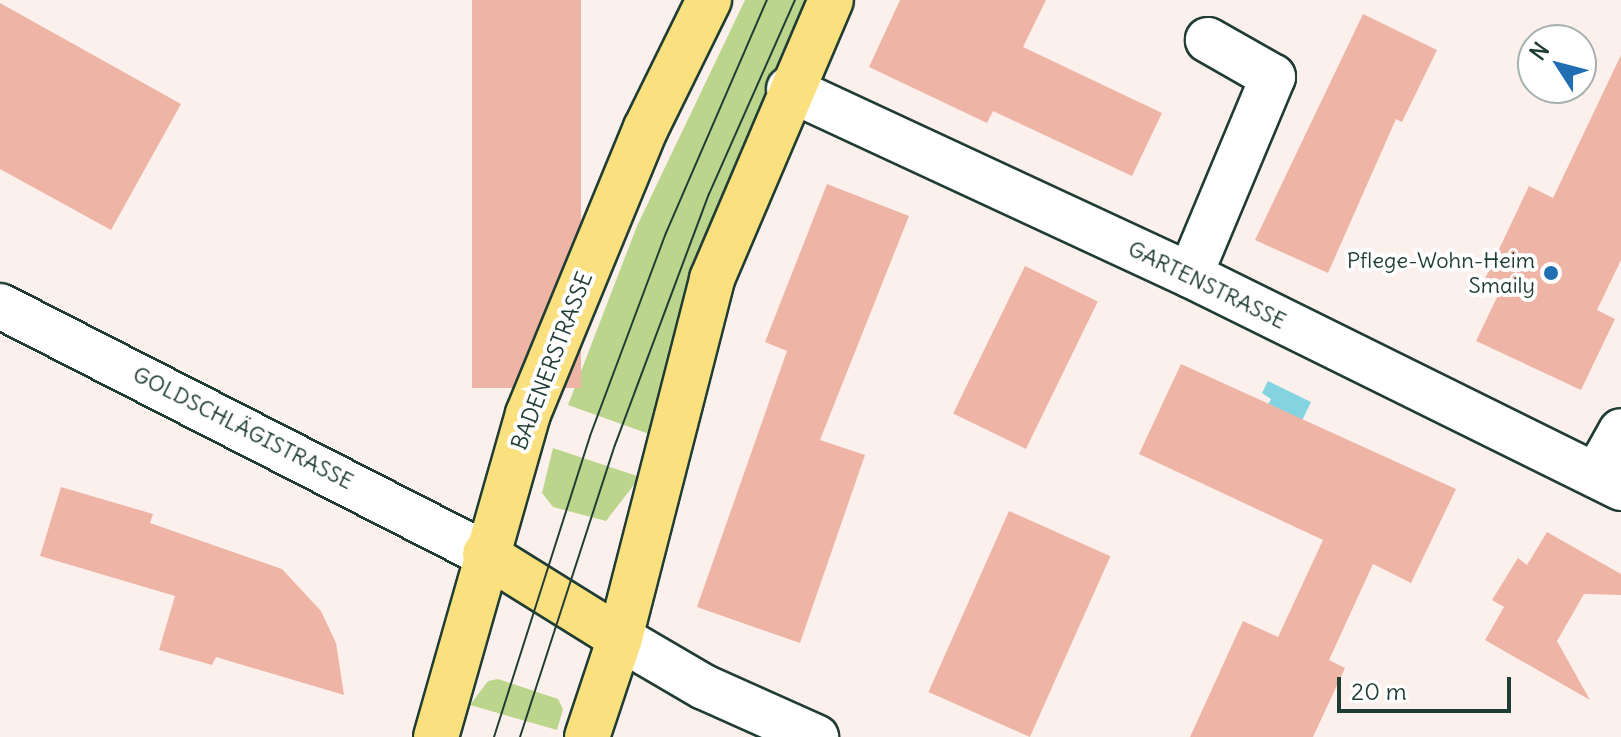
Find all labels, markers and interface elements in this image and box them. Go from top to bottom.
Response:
north arrow [1517,24,1597,104]
text: N [1523,37,1555,65]
street label: GARTENSTRASSE [1124,235,1290,335]
place label: Pflege-Wohn-Heim Smaily [1347,247,1535,298]
marker: Pflege-Wohn-Heim Smaily [1542,264,1560,282]
street label: BADENERSTRASSE [506,268,598,454]
street label: GOLDSCHLÄGISTRASSE [128,361,358,495]
scale bar [1341,661,1515,711]
text: 20 m [1351,676,1407,706]

